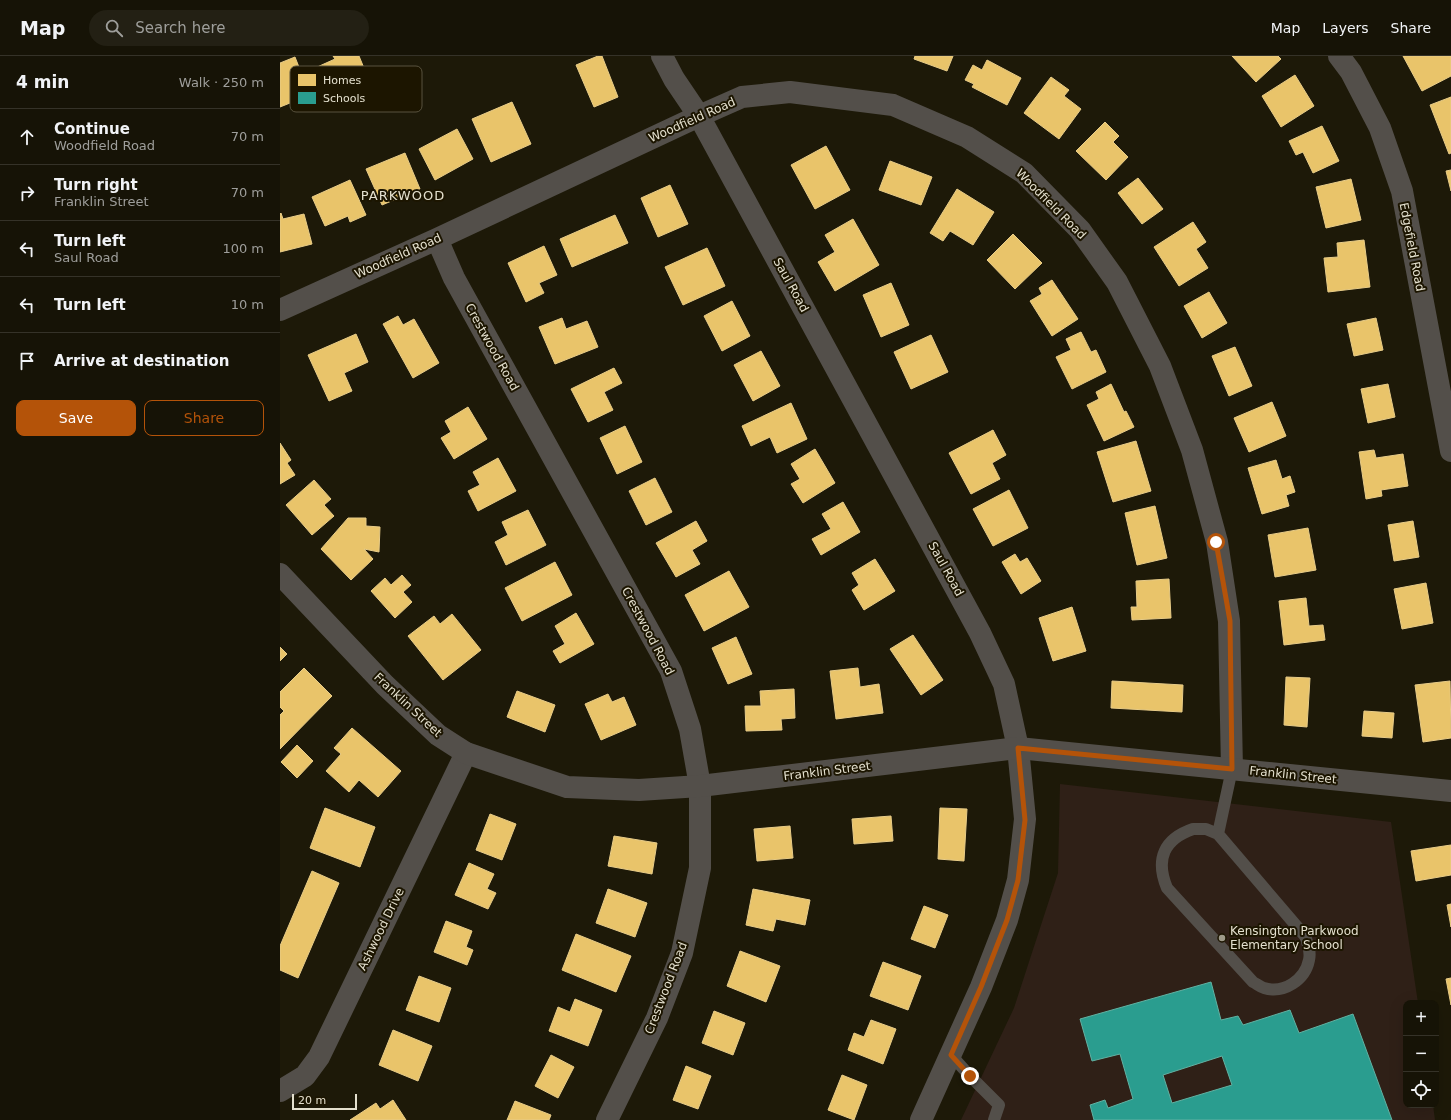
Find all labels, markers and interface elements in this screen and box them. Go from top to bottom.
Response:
search box [89,10,369,46]
text: Map [20,17,65,39]
icon: search [103,17,125,39]
text: Search here [135,19,225,37]
text: Map [1271,20,1300,36]
text: Layers [1322,20,1369,36]
text: Share [1391,20,1431,36]
legend [290,66,422,112]
text: 4 min [16,72,69,92]
text: Homes [323,74,361,87]
text: Walk · 250 m [179,75,264,90]
text: Schools [323,92,366,105]
street label: Woodfield Road [647,95,737,145]
text: Continue [54,120,130,138]
icon: ahead [16,126,38,148]
text: 70 m [231,129,264,144]
text: Woodfield Road [54,138,155,153]
street label: Woodfield Road [1013,166,1089,242]
text: Turn right [54,176,138,194]
icon: right [16,182,38,204]
text: 70 m [231,185,264,200]
district label: PARKWOOD [361,188,445,203]
text: Franklin Street [54,194,149,209]
street label: Edgefield Road [1397,201,1427,293]
street label: Woodfield Road [353,231,443,281]
text: Turn left [54,232,126,250]
icon: left [16,238,38,260]
text: 100 m [222,241,264,256]
text: Saul Road [54,250,119,265]
street label: Saul Road [770,255,812,315]
icon: left [16,294,38,316]
text: Turn left [54,296,126,314]
text: 10 m [231,297,264,312]
street label: Crestwood Road [462,301,522,393]
icon: arrive [16,350,38,372]
text: Arrive at destination [54,352,229,370]
button: Save [16,400,136,436]
button: Share [144,400,264,436]
route start [1207,533,1225,551]
street label: Saul Road [925,539,967,599]
street label: Crestwood Road [619,585,677,677]
street label: Franklin Street [371,670,445,740]
street label: Franklin Street [783,759,872,783]
street label: Franklin Street [1249,763,1337,787]
street label: Ashwood Drive [355,885,407,973]
place label: Kensington Parkwood Elementary School [1230,924,1359,952]
marker: Kensington Parkwood Elementary School [1217,933,1227,943]
street label: Crestwood Road [642,940,690,1036]
map controls [1403,1000,1439,1108]
button: + [1403,1000,1439,1036]
button: − [1403,1036,1439,1072]
route end [961,1067,979,1085]
button: locate [1403,1072,1439,1108]
scale bar [292,1092,357,1111]
text: 20 m [298,1094,326,1107]

